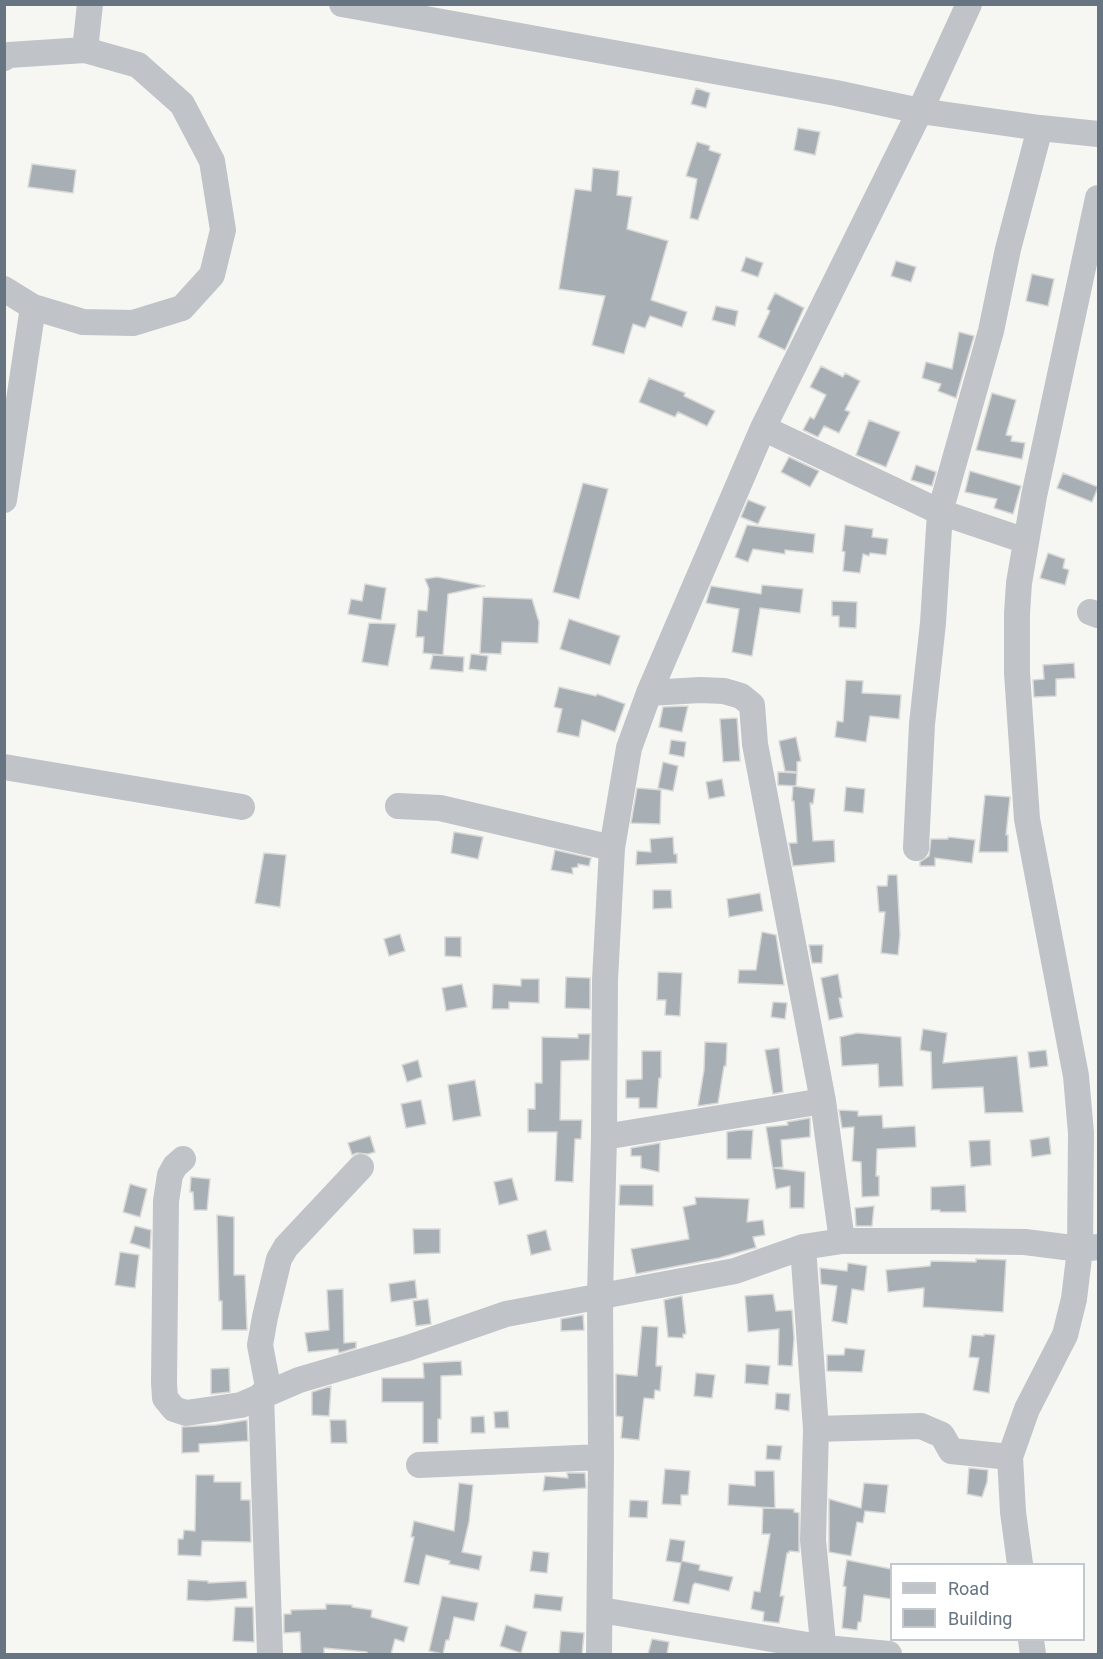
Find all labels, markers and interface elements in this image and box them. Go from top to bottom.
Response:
legend [890,1563,1085,1641]
text: Road [948,1578,989,1599]
text: Building [948,1608,1012,1629]

